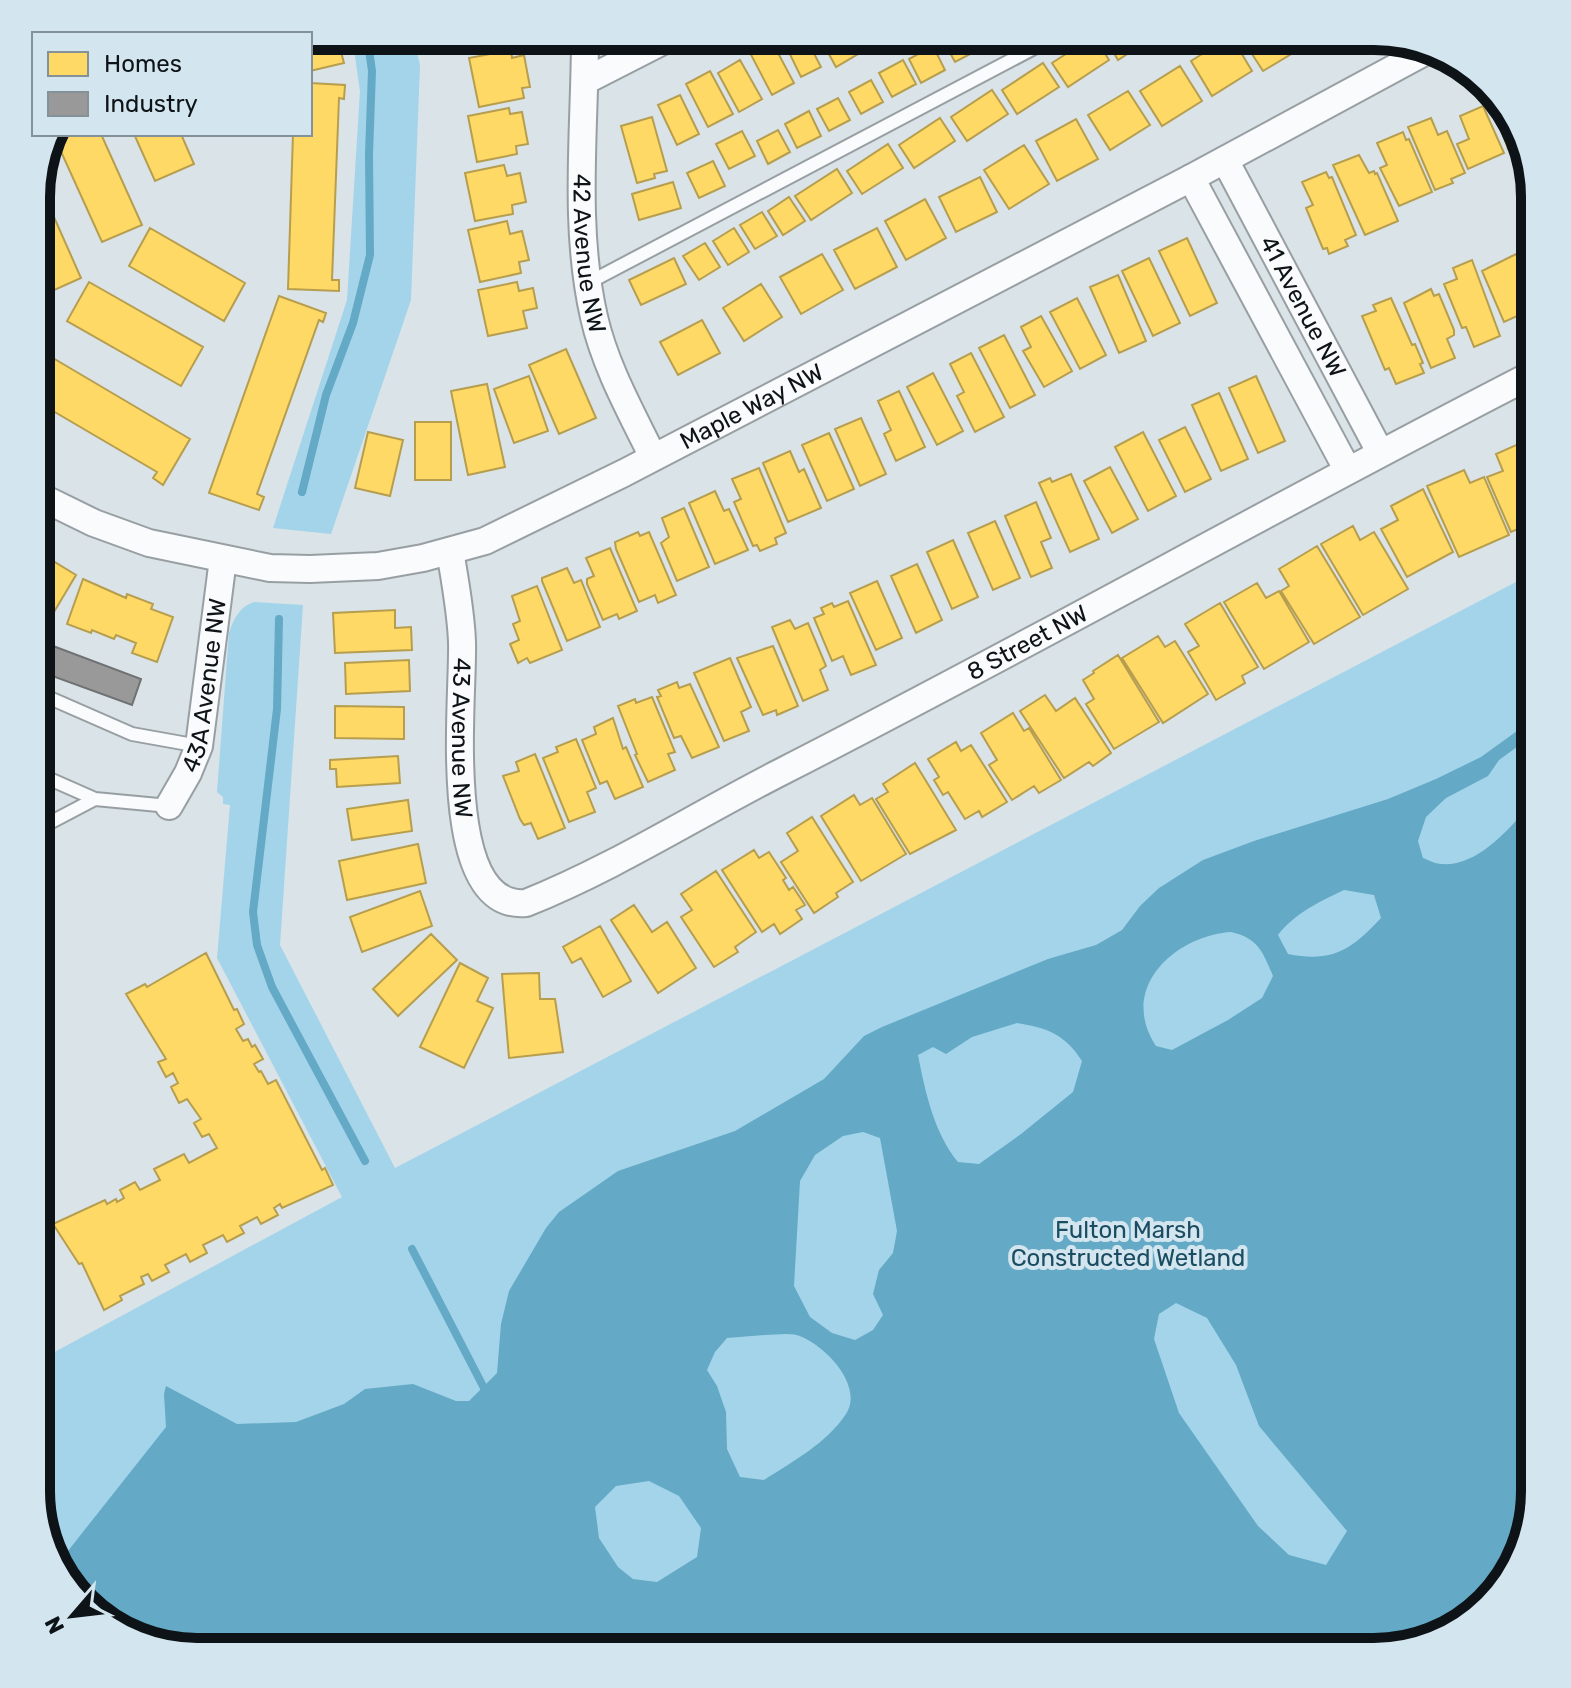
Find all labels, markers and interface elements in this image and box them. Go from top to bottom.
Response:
legend [32,32,312,136]
text: Homes [104,50,182,78]
text: Industry [104,90,198,118]
street label: 42 Avenue NW [568,174,611,336]
street label: 41 Avenue NW [1254,231,1352,382]
street label: Maple Way NW [675,358,828,455]
street label: 43A Avenue NW [176,597,232,776]
street label: 8 Street NW [963,599,1092,686]
street label: 43 Avenue NW [446,657,478,820]
park label: Fulton Marsh Constructed Wetland [1011,1216,1245,1272]
north arrow [32,1576,112,1656]
text: N [39,1612,70,1638]

